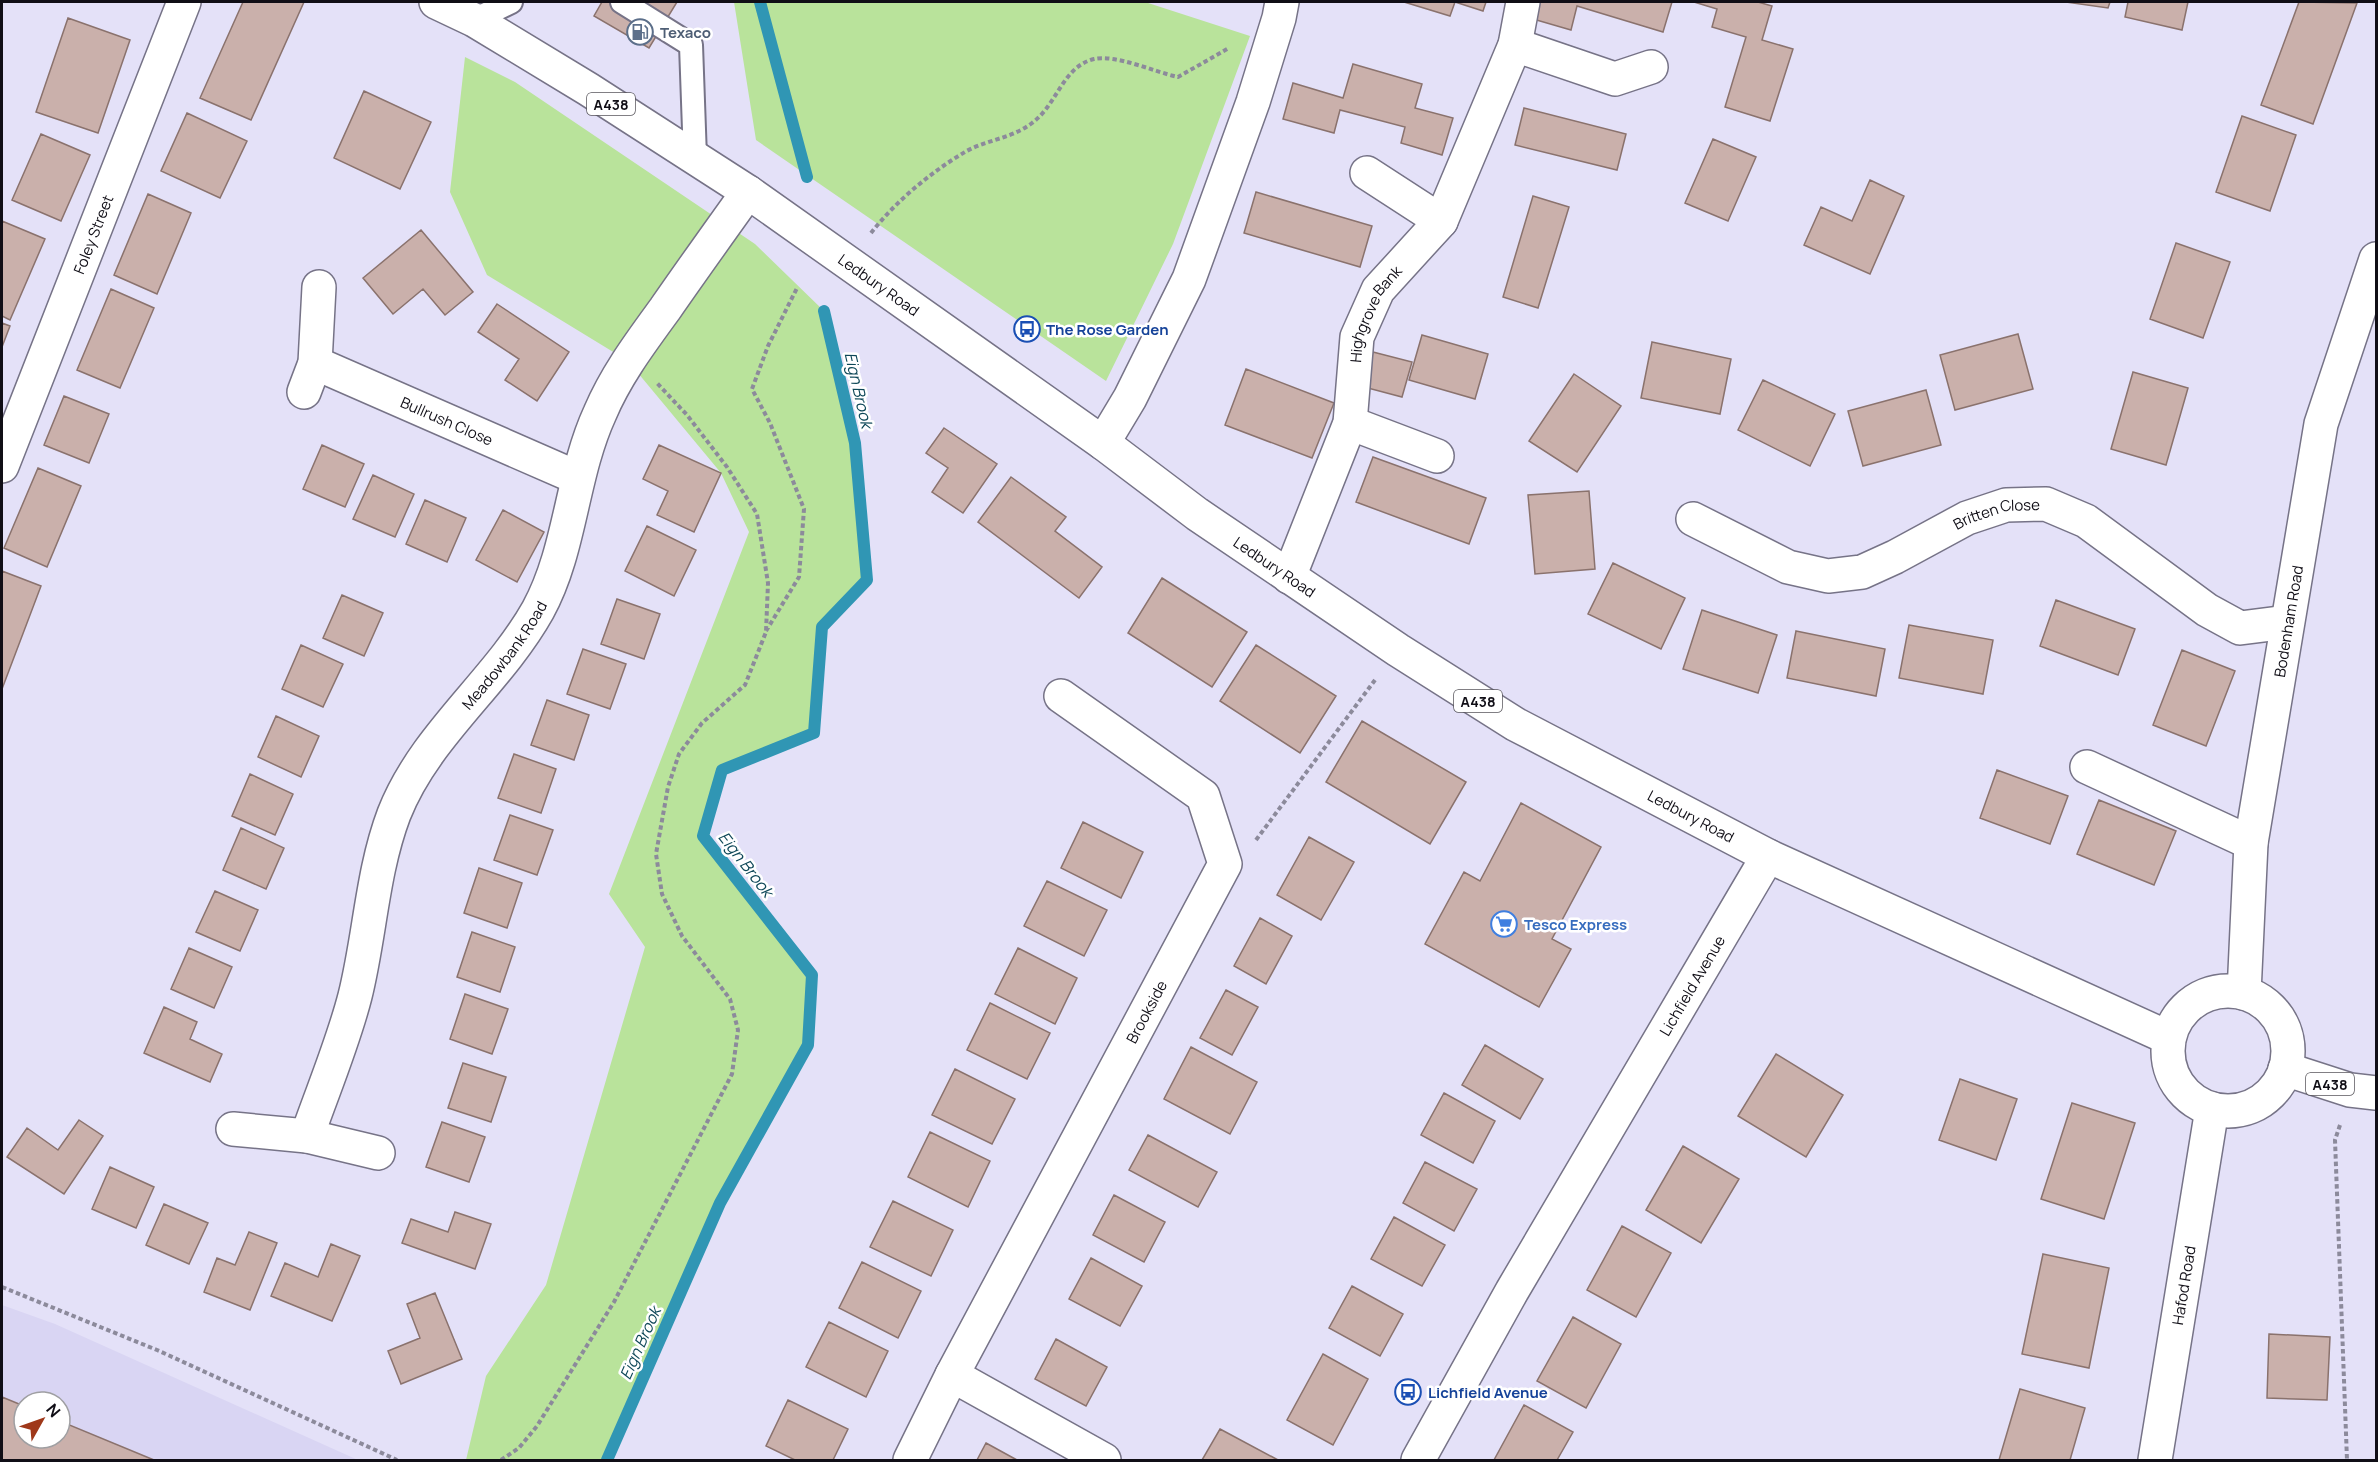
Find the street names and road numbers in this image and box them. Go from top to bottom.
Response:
road number: A438 [587,93,635,115]
street label: Foley Street [68,192,118,277]
street label: Ledbury Road [834,249,924,321]
street label: Highgrove Bank [1344,260,1407,363]
street label: Bullrush Close [397,391,497,450]
street label: Britten Close [1949,493,2040,534]
street label: Ledbury Road [1230,531,1320,602]
street label: Bodenham Road [2268,564,2308,679]
street label: Meadowbank Road [457,597,552,714]
road number: A438 [1454,690,1502,712]
street label: Ledbury Road [1644,785,1738,847]
street label: Lichfield Avenue [1654,931,1730,1039]
street label: Brookside [1121,976,1172,1047]
road number: A438 [2306,1073,2354,1095]
street label: Hafod Road [2167,1244,2200,1326]

